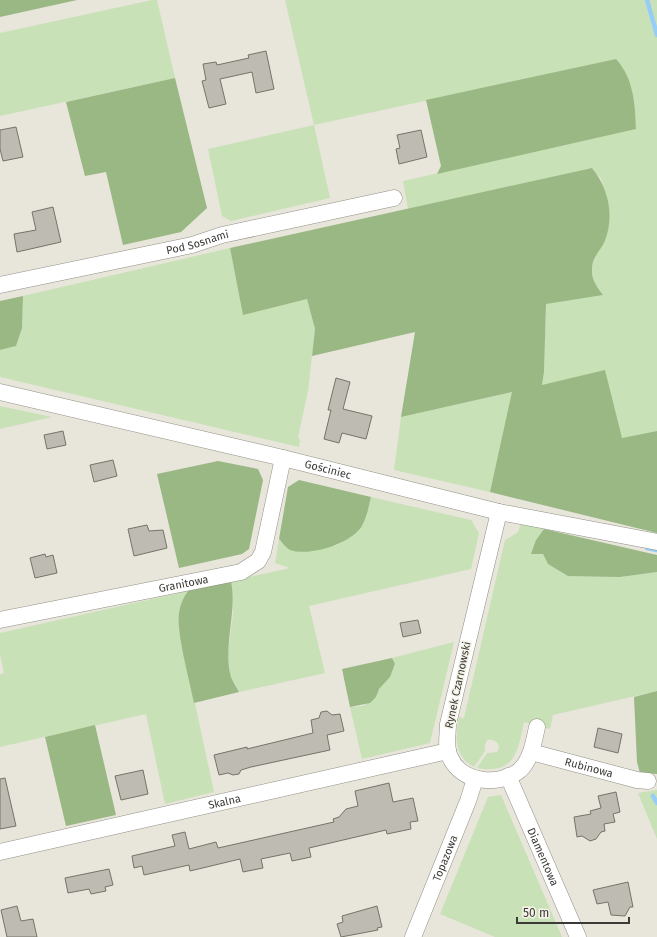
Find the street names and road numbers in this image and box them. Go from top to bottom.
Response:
street label: Pod Sosnami [165,227,230,257]
street label: Gościniec [303,457,353,481]
street label: Granitowa [157,572,209,595]
street label: Rynek Czarnowski [442,640,474,730]
street label: Rubinowa [563,755,615,780]
street label: Skalna [207,791,242,811]
street label: Diamentowa [525,826,561,888]
street label: Topazowa [430,833,460,883]

